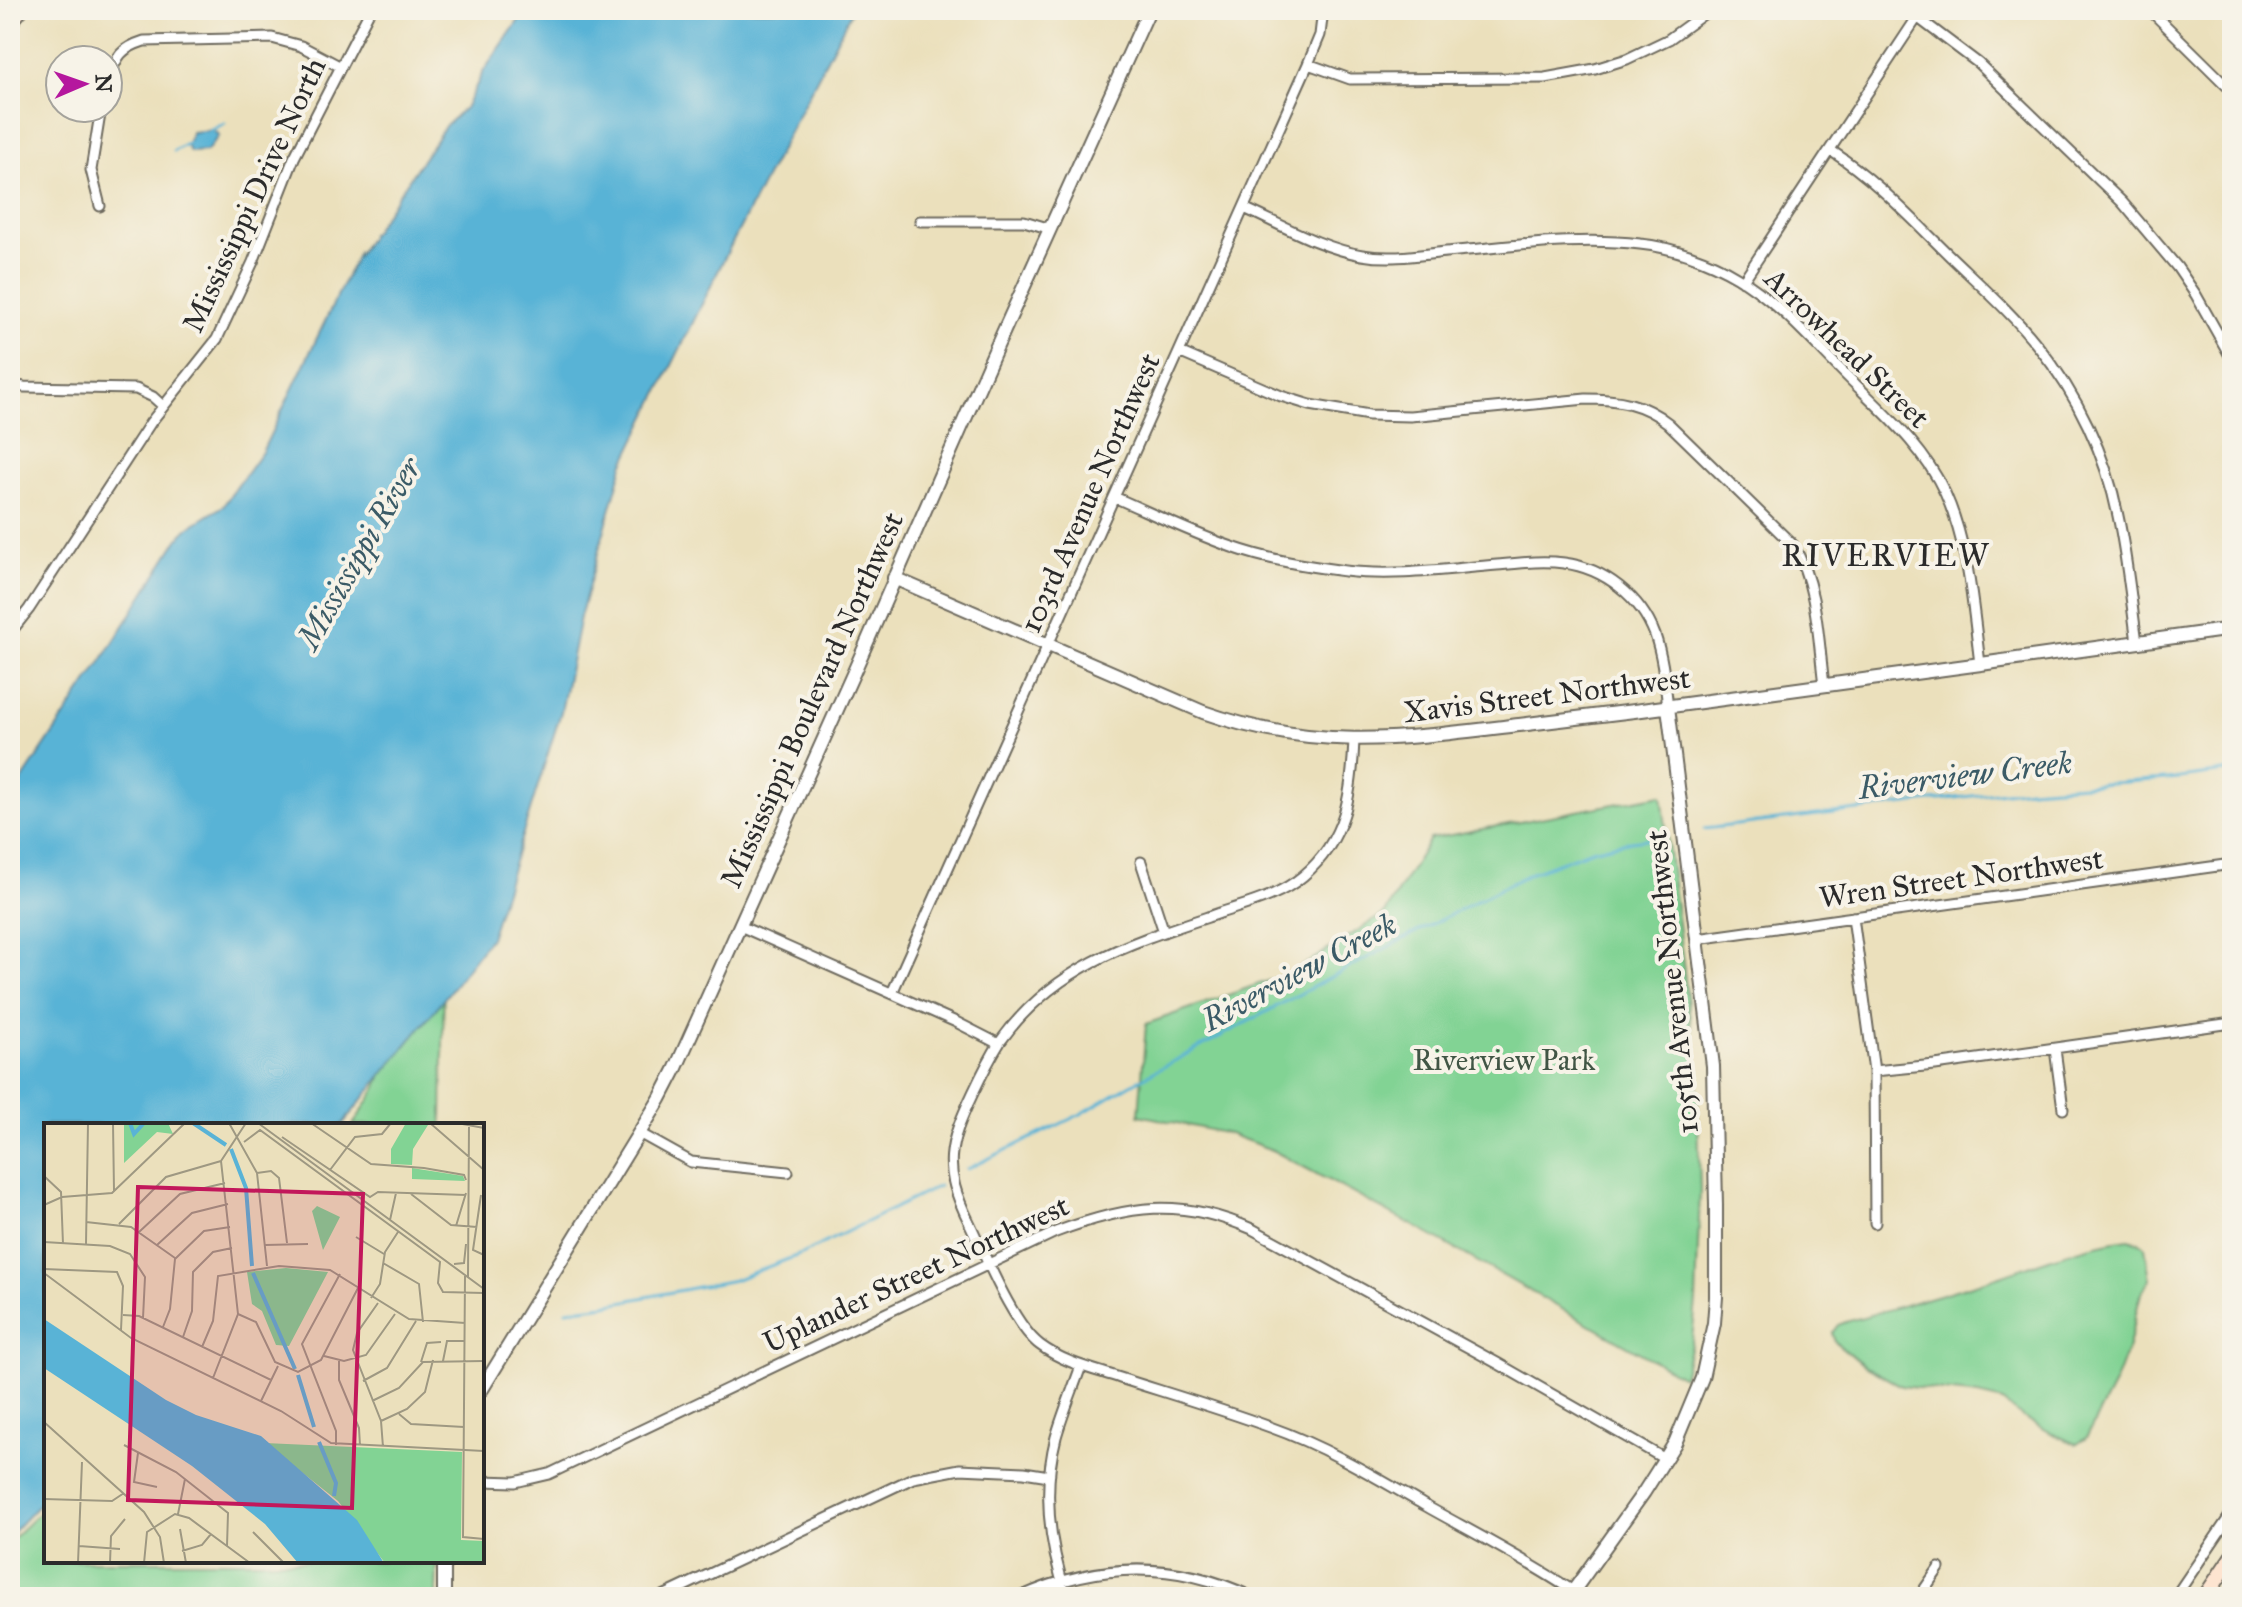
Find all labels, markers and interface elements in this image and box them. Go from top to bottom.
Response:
north arrow [44,44,124,124]
street label: Mississippi Drive North [175,52,334,338]
text: N [90,74,117,93]
street label: Arrowhead Street [1756,259,1937,436]
street label: 103rd Avenue Northwest [1012,347,1168,638]
water label: Mississippi River [287,449,431,658]
street label: Mississippi Boulevard Northwest [713,506,911,893]
district label: RIVERVIEW [1781,536,1991,575]
street label: Xavis Street Northwest [1402,660,1693,730]
water label: Riverview Creek [1855,743,2074,808]
street label: 105th Avenue Northwest [1638,828,1706,1136]
street label: Wren Street Northwest [1817,840,2106,916]
water label: Riverview Creek [1194,905,1403,1041]
park label: Riverview Park [1413,1042,1595,1078]
inset map [44,1123,484,1563]
street label: Uplander Street Northwest [757,1187,1075,1361]

